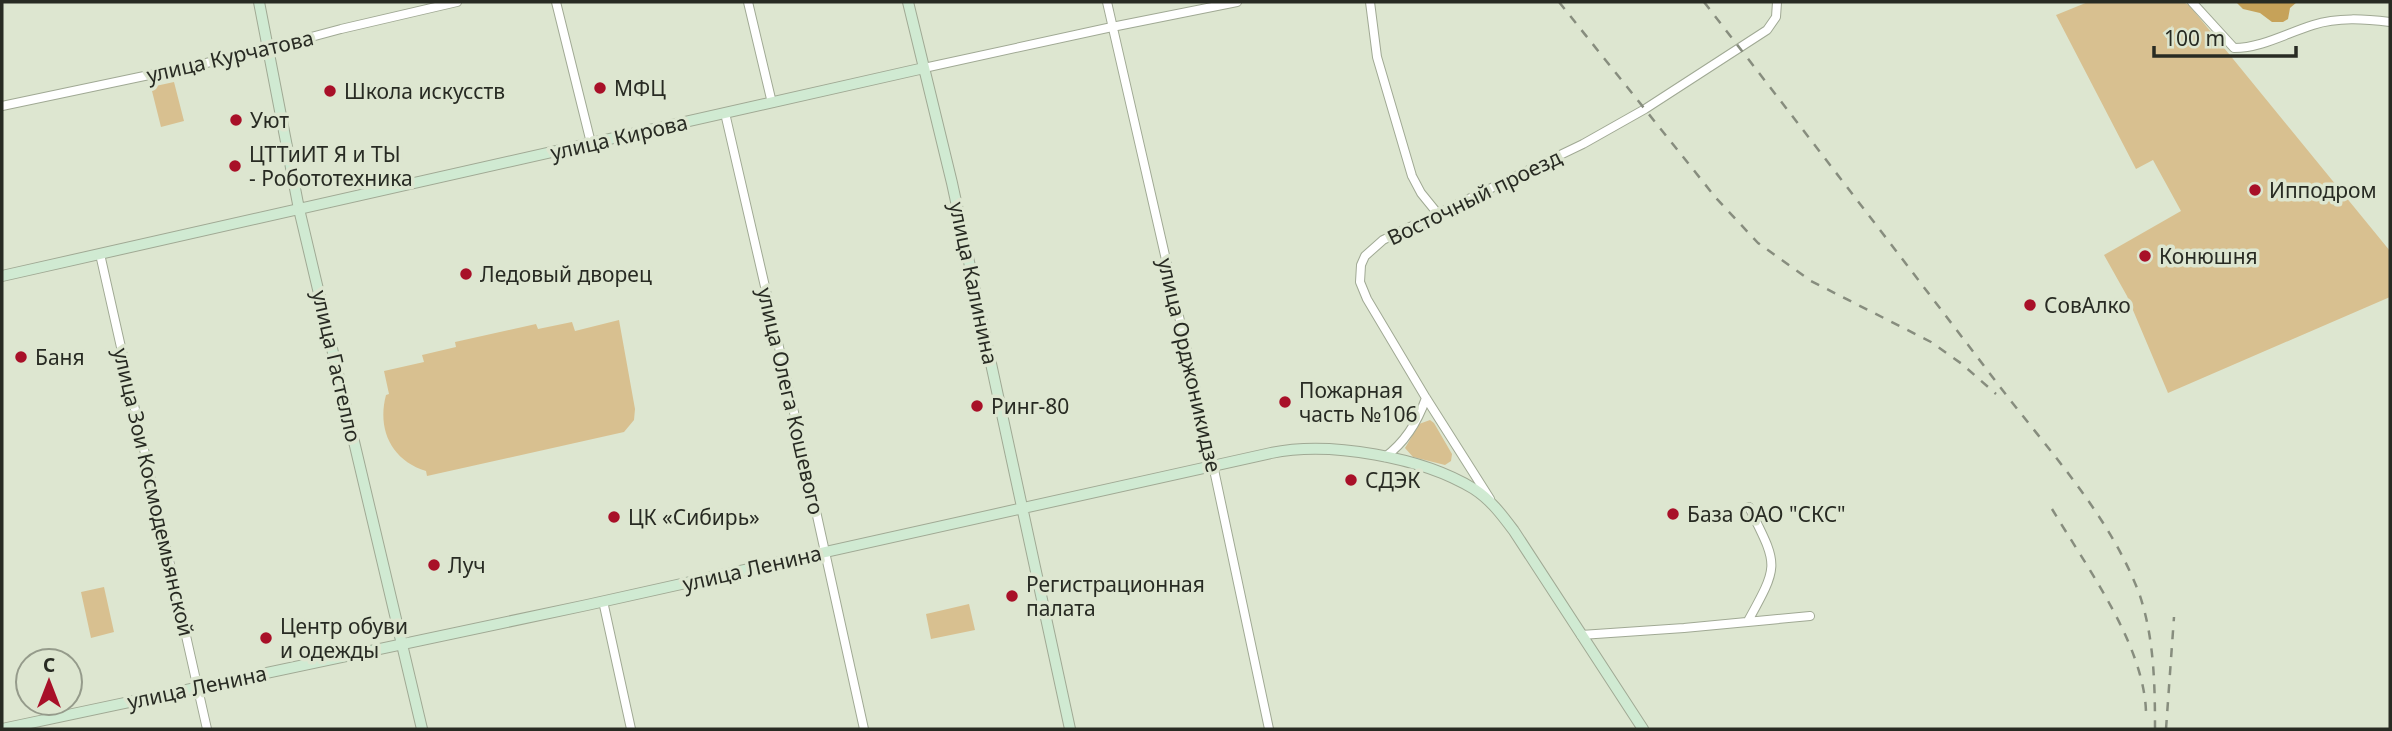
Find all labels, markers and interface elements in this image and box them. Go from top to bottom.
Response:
scale bar [2154,14,2296,58]
street label: улица Курчатова [144,23,316,89]
text: 100 m [2164,24,2225,52]
place label: МФЦ [614,74,666,102]
place label: Школа искусств [344,77,505,105]
marker: МФЦ [592,80,608,96]
marker: Школа искусств [322,83,338,99]
place label: Уют [250,106,289,134]
street label: улица Кирова [548,108,690,166]
marker: Уют [228,112,244,128]
place label: ЦТТиИТ Я и ТЫ - Робототехника [249,140,413,192]
street label: Восточный проезд [1382,143,1566,251]
marker: ЦТТиИТ Я и ТЫ - Робототехника [227,158,243,174]
place label: Ипподром [2269,176,2377,204]
marker: Ипподром [2247,182,2263,198]
street label: улица Калинина [943,199,1005,367]
place label: Конюшня [2159,242,2258,270]
marker: Конюшня [2137,248,2153,264]
street label: улица Орджоникидзе [1152,255,1228,475]
place label: Ледовый дворец [480,260,652,288]
marker: Ледовый дворец [458,266,474,282]
street label: улица Олега Кошевого [751,285,831,517]
street label: улица Гастелло [306,287,368,445]
place label: СовАлко [2044,291,2131,319]
marker: СовАлко [2022,297,2038,313]
place label: Баня [35,343,85,371]
street label: улица Зои Космодемьянской [107,345,201,639]
marker: Баня [13,349,29,365]
place label: Пожарная часть №106 [1299,376,1418,428]
place label: Ринг-80 [991,392,1069,420]
marker: Пожарная часть №106 [1277,394,1293,410]
marker: Ринг-80 [969,398,985,414]
place label: СДЭК [1365,466,1420,494]
marker: СДЭК [1343,472,1359,488]
place label: База ОАО "СКС" [1687,500,1846,528]
place label: ЦК «Сибирь» [628,503,760,531]
marker: База ОАО "СКС" [1665,506,1681,522]
marker: ЦК «Сибирь» [606,509,622,525]
street label: улица Ленина [680,538,824,598]
place label: Луч [448,551,486,579]
marker: Луч [426,557,442,573]
place label: Регистрационная палата [1026,570,1205,622]
marker: Регистрационная палата [1004,588,1020,604]
place label: Центр обуви и одежды [280,612,408,664]
marker: Центр обуви и одежды [258,630,274,646]
north arrow [14,647,84,717]
text: С [43,652,55,678]
street label: улица Ленина [125,659,269,715]

